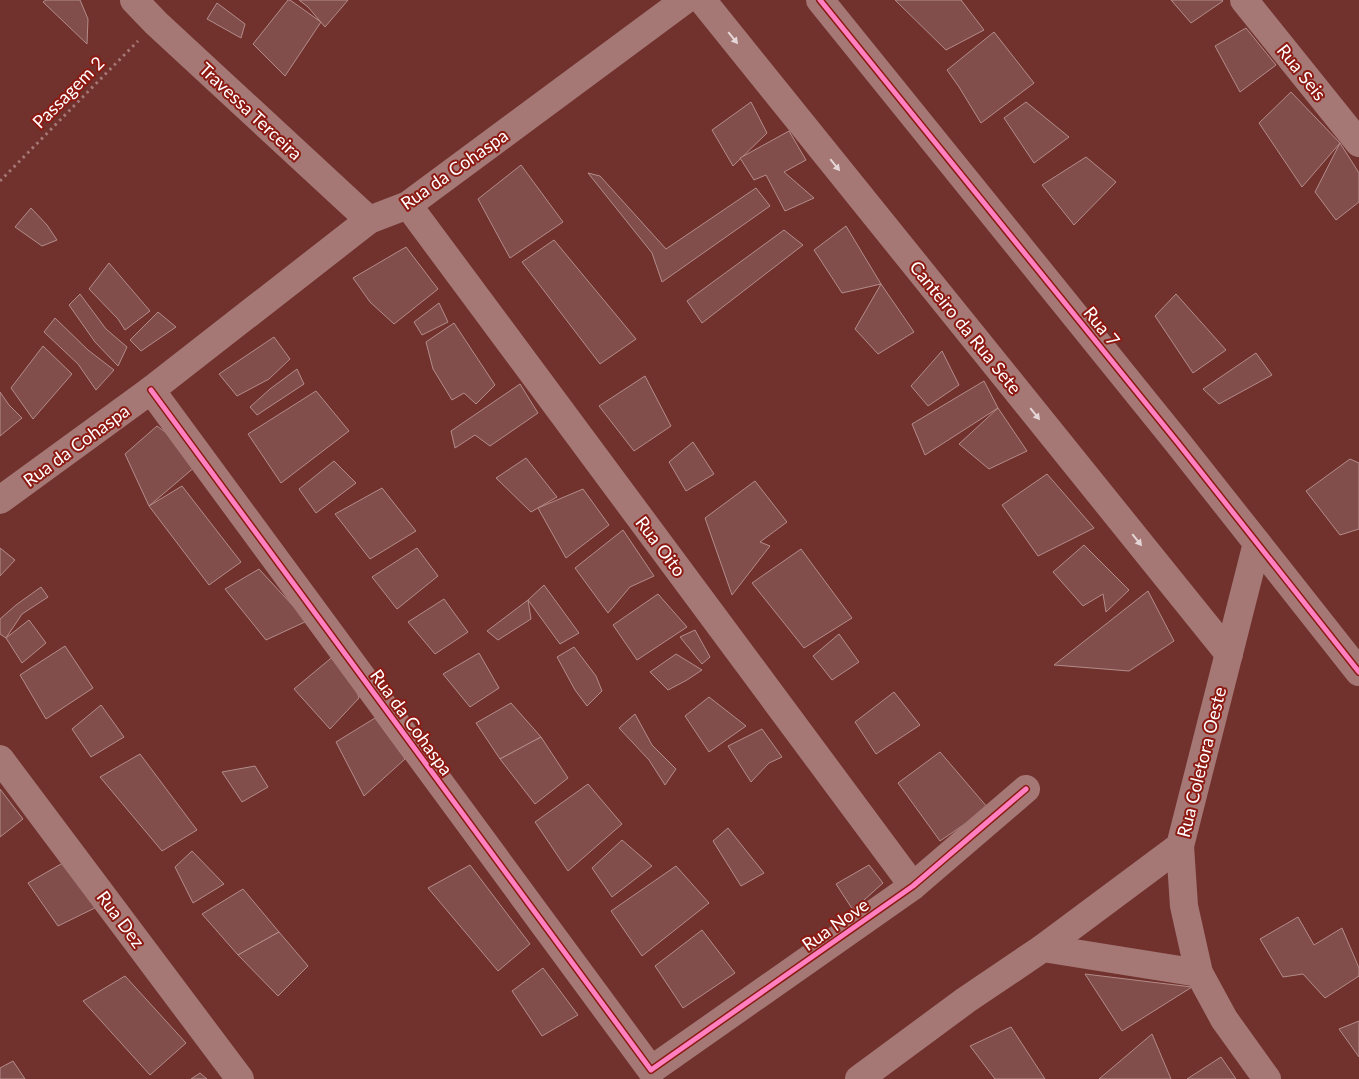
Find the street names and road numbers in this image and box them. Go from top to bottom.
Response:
street label: Rua Seis [1273,39,1331,105]
street label: Passagem 2 [27,51,109,133]
street label: Travessa Terceira [195,58,307,164]
street label: Rua da Cohaspa [396,124,512,214]
street label: Canteiro da Rua Sete [905,256,1027,398]
street label: Rua 7 [1079,302,1125,350]
street label: Rua da Cohaspa [19,399,133,491]
street label: Rua Oito [631,512,691,580]
street label: Rua da Cohaspa [366,665,458,779]
street label: Rua Coletora Oeste [1172,684,1230,840]
street label: Rua Dez [92,886,150,952]
street label: Rua Nove [797,893,873,955]

